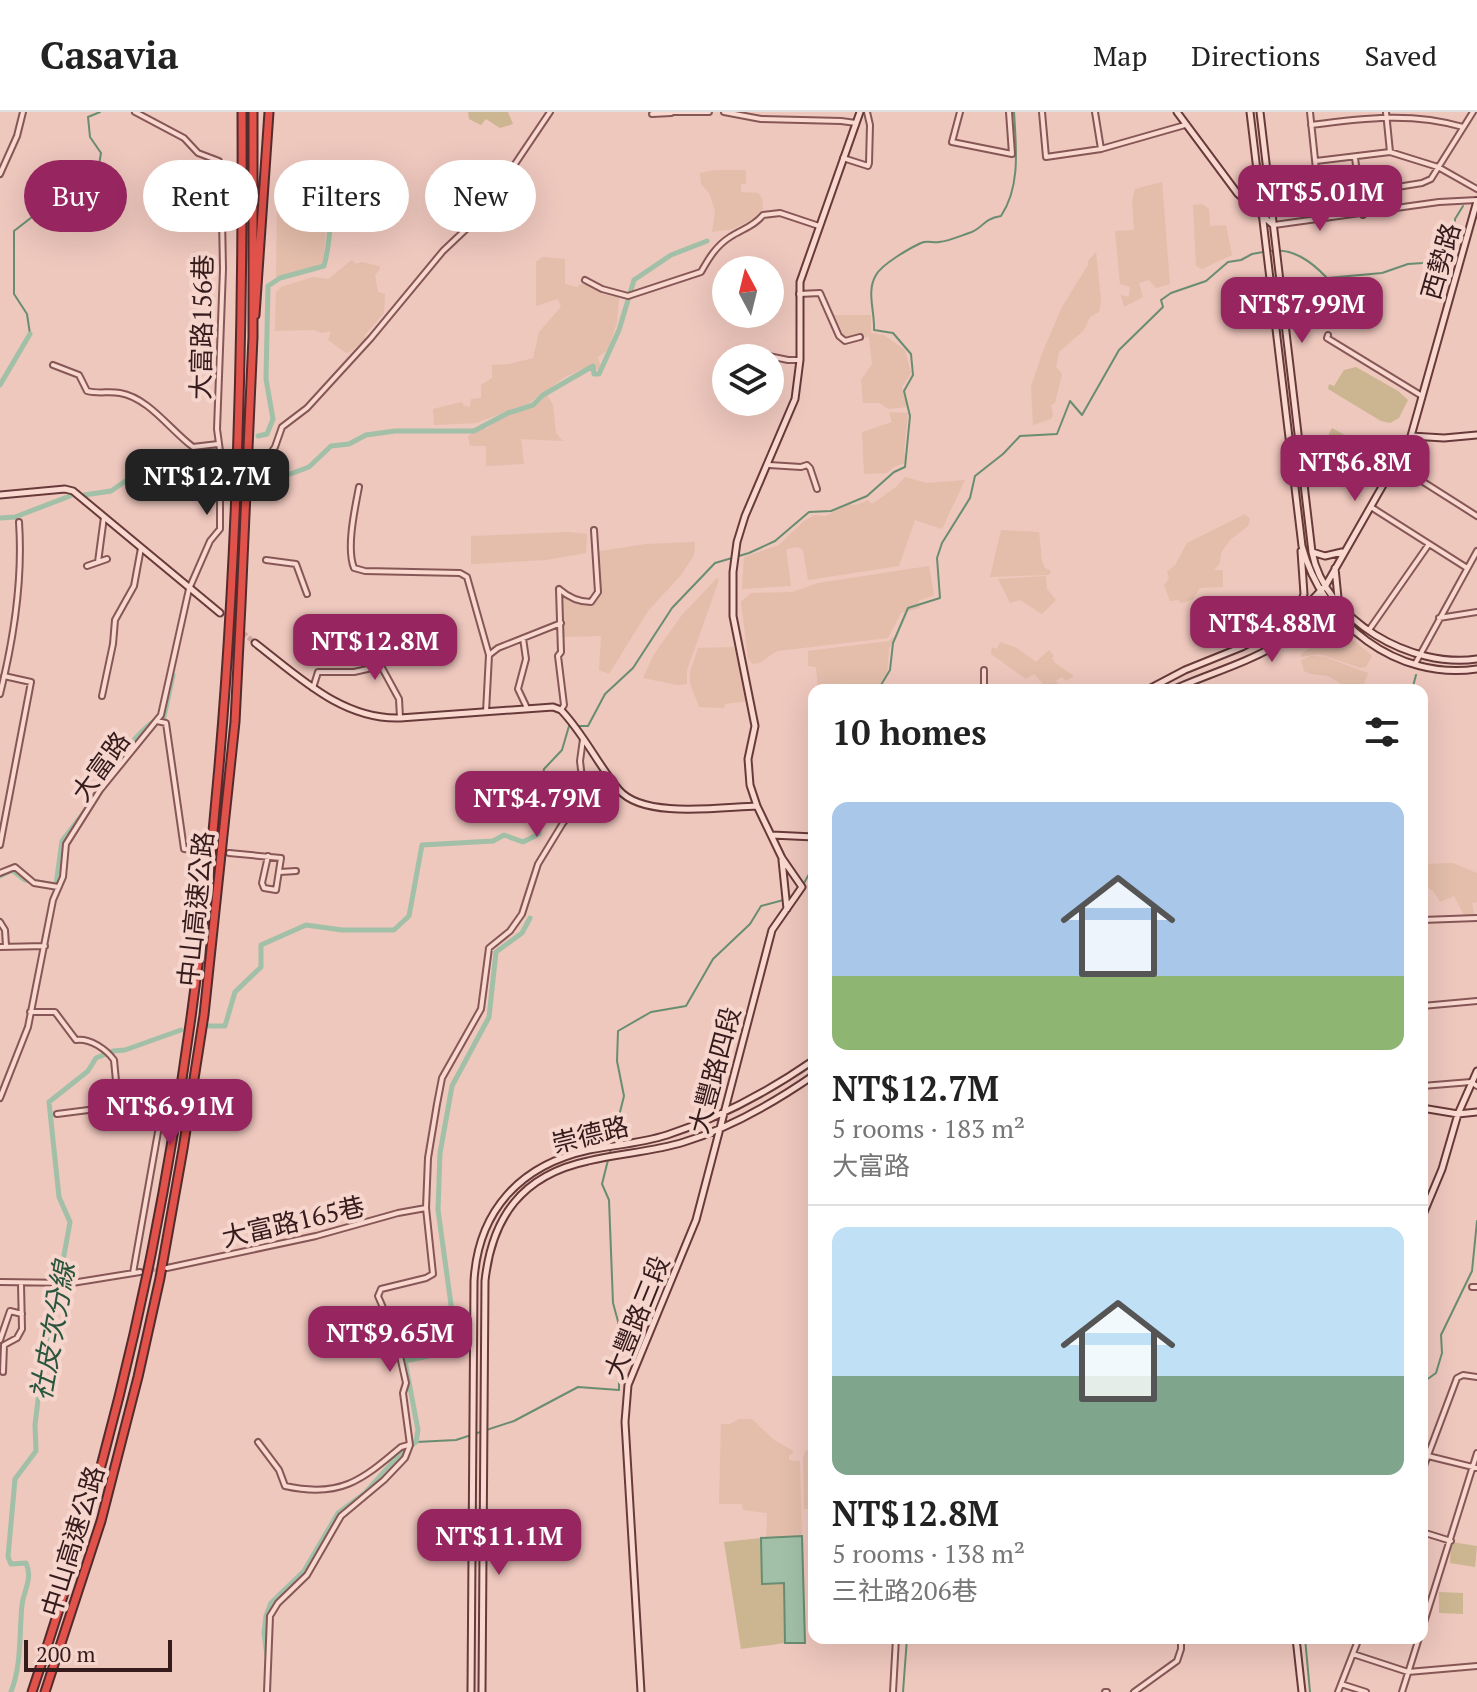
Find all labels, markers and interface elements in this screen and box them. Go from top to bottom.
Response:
text: Casavia [40,30,179,80]
text: Map [1093,37,1147,74]
text: Directions [1191,37,1321,74]
text: Saved [1365,37,1437,74]
chip: Buy [24,160,127,232]
chip: Rent [143,160,258,232]
chip: Filters [274,160,409,232]
chip: New [425,160,536,232]
pin: NT$5.01M [1237,165,1403,233]
text: NT$5.01M [1256,174,1384,208]
street label: 西勢路 [1413,219,1467,303]
street label: 大富路156巷 [183,254,219,400]
north arrow [712,256,784,328]
map controls [712,256,784,416]
pin: NT$7.99M [1219,277,1385,345]
text: NT$7.99M [1239,286,1365,320]
button: layers [712,344,784,416]
pin: NT$6.8M [1281,435,1429,503]
text: NT$6.8M [1299,444,1412,478]
pin: NT$12.7M [124,449,290,517]
text: NT$12.7M [143,458,271,492]
pin: NT$4.88M [1189,596,1355,664]
text: NT$4.88M [1208,605,1336,639]
pin: NT$12.8M [292,614,458,682]
text: NT$12.8M [311,623,439,657]
text: 10 homes [832,710,987,755]
icon: filters [1360,710,1404,754]
street label: 大富路 [63,724,137,808]
pin: NT$4.79M [454,771,620,839]
text: NT$4.79M [473,780,601,814]
street label: 中山高速公路 [170,830,220,988]
icon: home [1046,854,1190,998]
street label: 大豐路四段 [681,1003,747,1137]
text: NT$12.7M [832,1066,999,1111]
pin: NT$6.91M [87,1079,253,1147]
text: NT$6.91M [106,1088,234,1122]
street label: 崇德路 [548,1108,632,1160]
text: 5 rooms · 183 m² [832,1111,1025,1145]
text: 大富路 [832,1148,910,1182]
street label: 大富路165巷 [218,1188,368,1254]
street label: 大豐路三段 [596,1250,676,1384]
water label: 社皮次分線 [22,1256,83,1403]
icon: home [1046,1279,1190,1423]
pin: NT$9.65M [307,1306,473,1374]
text: NT$9.65M [326,1315,454,1349]
street label: 中山高速公路 [33,1461,111,1621]
text: NT$12.8M [832,1491,999,1536]
pin: NT$11.1M [416,1509,582,1577]
text: NT$11.1M [435,1518,563,1552]
text: 5 rooms · 138 m² [832,1536,1025,1570]
text: 三社路206巷 [832,1573,978,1607]
scale bar [24,1636,172,1672]
text: 200 m [36,1639,96,1668]

